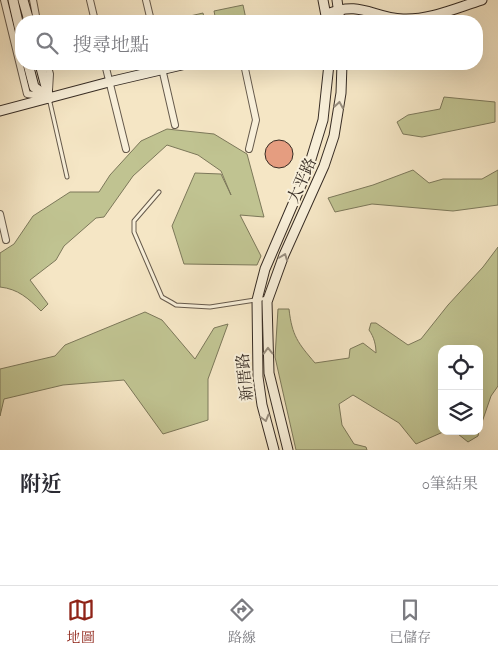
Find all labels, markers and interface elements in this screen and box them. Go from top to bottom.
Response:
search box [15,15,483,70]
icon: search [33,29,61,57]
text: 搜尋地點 [73,33,149,57]
one-way arrow [333,100,344,108]
street label: 大平路 [283,154,321,206]
one-way arrow [278,253,288,261]
map controls [438,345,483,435]
button: locate [438,345,483,390]
one-way arrow [263,347,273,354]
street label: 新厝路 [233,352,257,402]
button: layers [438,390,483,435]
one-way arrow [260,413,270,421]
text: 附近 [20,471,62,498]
text: 0筆結果 [422,474,478,494]
tab: 地圖 [67,596,95,646]
tab: 路線 [228,596,256,646]
tab: 已儲存 [389,596,431,646]

